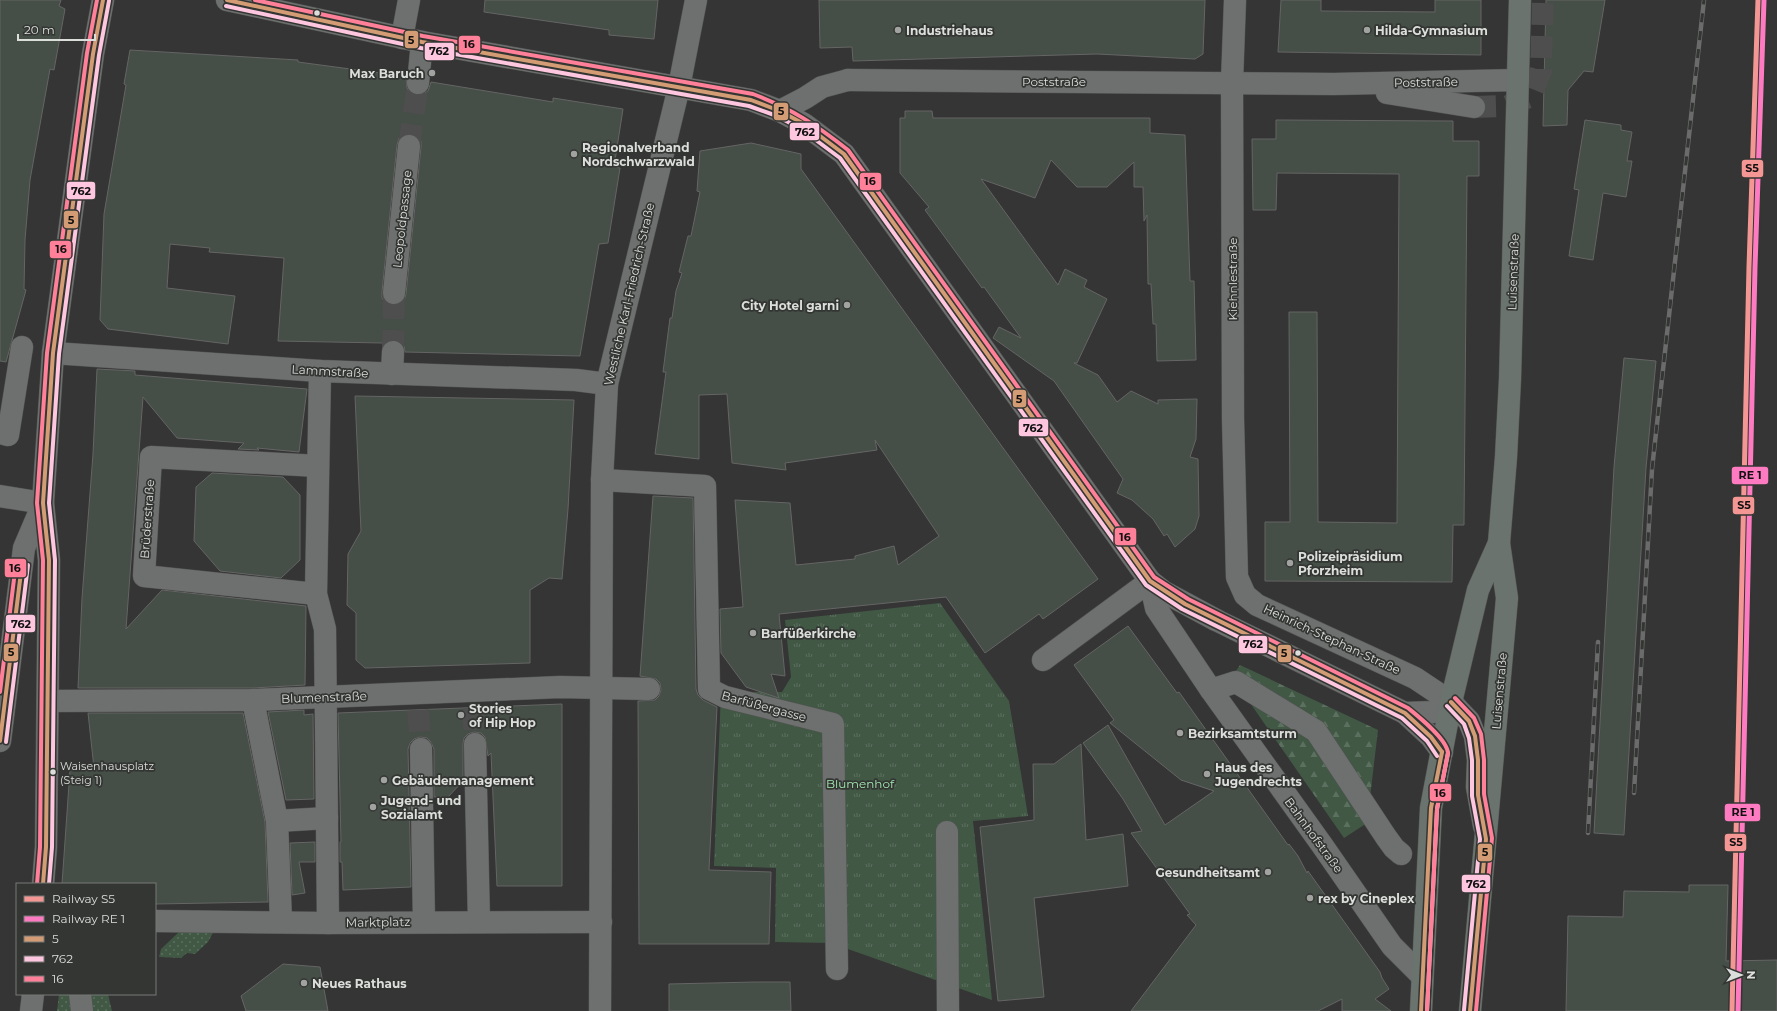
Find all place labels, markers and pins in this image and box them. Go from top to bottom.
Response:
unlabelled marker [312,8,322,18]
place label: Industriehaus [906,23,994,38]
place label: Hilda-Gymnasium [1375,23,1488,38]
marker: Industriehaus [893,25,903,35]
marker: Hilda-Gymnasium [1362,25,1372,35]
place label: Max Baruch [349,66,424,81]
marker: Max Baruch [427,68,437,78]
place label: Regionalverband Nordschwarzwald [582,140,695,169]
marker: Regionalverband Nordschwarzwald [569,149,579,159]
place label: City Hotel garni [741,298,839,313]
marker: City Hotel garni [842,300,852,310]
place label: Polizeipräsidium Pforzheim [1298,549,1402,578]
marker: Polizeipräsidium Pforzheim [1285,558,1295,568]
place label: Barfüßerkirche [761,626,857,641]
marker: Barfüßerkirche [748,628,758,638]
unlabelled marker [1293,648,1303,658]
place label: Stories of Hip Hop [469,701,536,730]
marker: Stories of Hip Hop [456,710,466,720]
place label: Bezirksamtsturm [1188,726,1297,741]
marker: Bezirksamtsturm [1175,728,1185,738]
place label: Waisenhausplatz (Steig 1) [60,759,155,787]
place label: Haus des Jugendrechts [1214,760,1303,789]
marker: Waisenhausplatz (Steig 1) [48,767,58,777]
marker: Haus des Jugendrechts [1202,769,1212,779]
place label: Gebäudemanagement [392,773,535,788]
marker: Gebäudemanagement [379,775,389,785]
place label: Jugend- und Sozialamt [380,793,461,822]
marker: Jugend- und Sozialamt [368,802,378,812]
place label: Gesundheitsamt [1156,865,1261,880]
marker: Gesundheitsamt [1263,867,1273,877]
place label: rex by Cineplex [1318,891,1415,906]
marker: rex by Cineplex [1305,893,1315,903]
place label: Neues Rathaus [312,976,407,991]
marker: Neues Rathaus [299,978,309,988]

